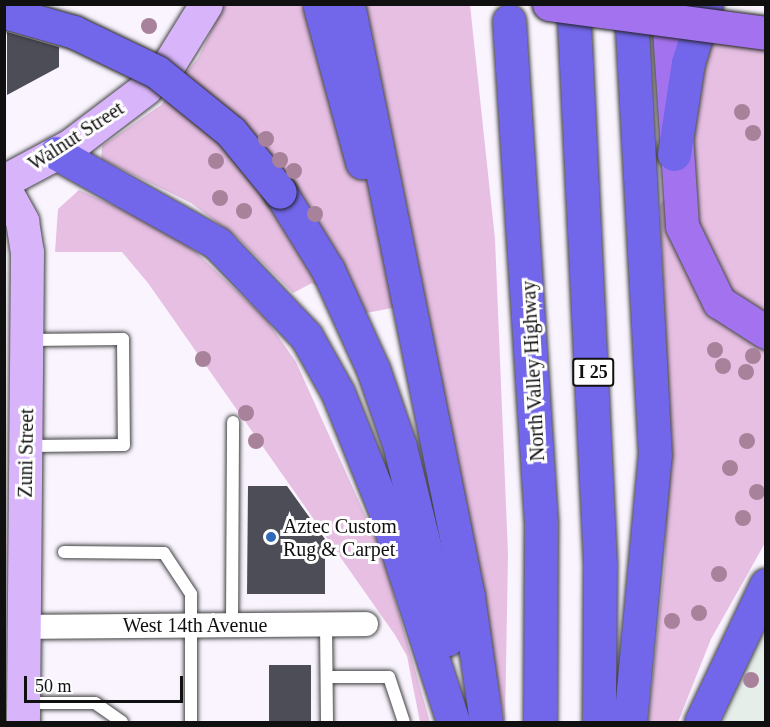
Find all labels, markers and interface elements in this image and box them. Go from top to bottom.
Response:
street label: Walnut Street [24,96,128,176]
street label: North Valley Highway [516,280,550,462]
road number: I 25 [572,357,614,387]
street label: Zuni Street [13,408,39,498]
place label: Aztec Custom Rug & Carpet [283,514,397,561]
marker: Aztec Custom Rug & Carpet [264,530,278,544]
street label: West 14th Avenue [122,613,268,637]
scale bar [27,664,186,702]
text: 50 m [35,676,72,696]

